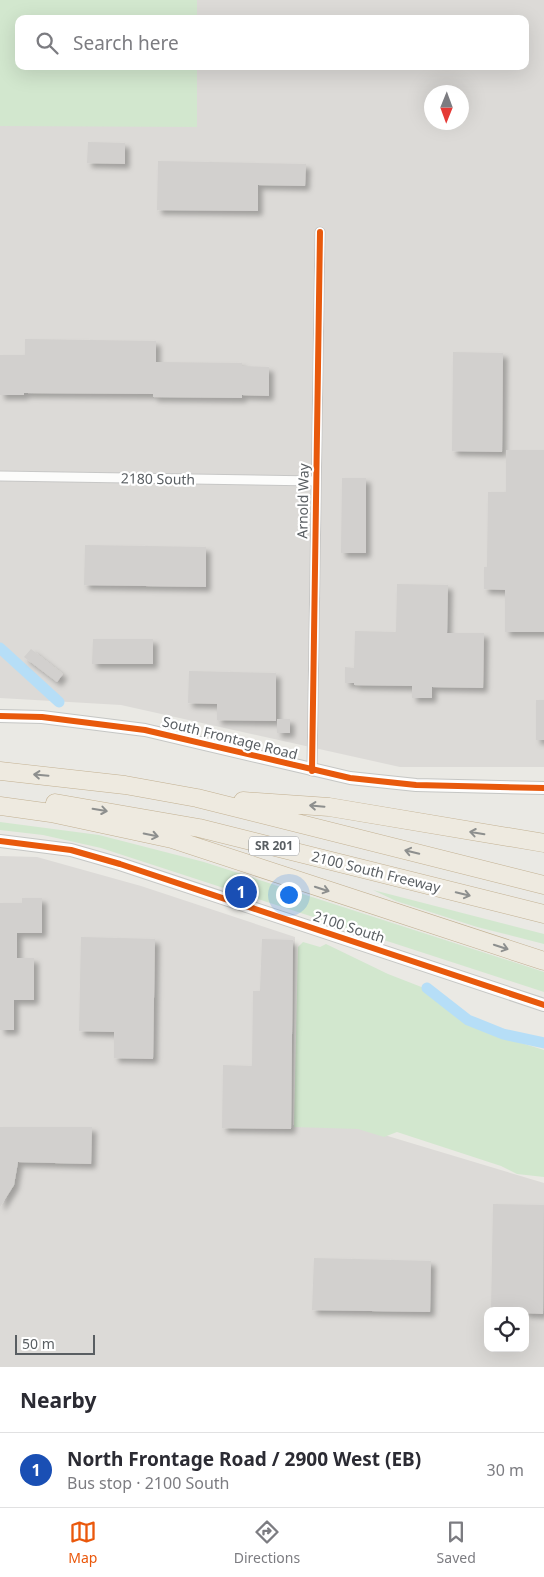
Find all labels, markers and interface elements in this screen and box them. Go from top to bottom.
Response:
search box [15,15,529,70]
icon: search [33,29,61,57]
text: Search here [73,30,179,56]
north arrow [424,85,469,130]
street label: Arnold Way [292,462,313,539]
street label: 2180 South [121,468,195,489]
street label: South Frontage Road [161,712,300,764]
one-way arrow [33,770,49,780]
one-way arrow [309,801,325,811]
one-way arrow [92,805,108,815]
one-way arrow [470,827,486,837]
one-way arrow [142,831,158,840]
road number: SR 201 [249,836,299,856]
street label: 2100 South Freeway [310,846,443,897]
one-way arrow [404,847,420,856]
pin: 1 [225,873,257,911]
your location [276,882,302,908]
one-way arrow [314,885,330,894]
one-way arrow [455,890,471,899]
street label: 2100 South [311,906,387,947]
one-way arrow [493,943,509,952]
map controls [484,1307,529,1352]
button: locate [484,1307,529,1352]
scale bar [15,1332,95,1355]
text: 50 m [22,1334,55,1353]
text: Nearby [20,1386,96,1414]
text: North Frontage Road / 2900 West (EB) [67,1446,421,1472]
text: 1 [31,1459,41,1481]
text: 30 m [487,1459,524,1481]
text: Bus stop · 2100 South [67,1472,229,1494]
tab: Map [68,1518,97,1567]
tab: Directions [234,1518,300,1567]
tab: Saved [437,1518,476,1567]

